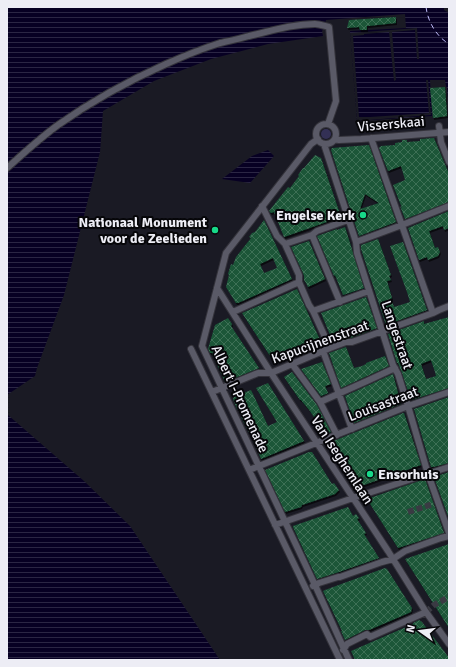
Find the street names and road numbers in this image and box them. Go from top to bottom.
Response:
street label: Visserskaai [357,113,425,135]
street label: Langestraat [377,299,417,372]
street label: Kapucijnenstraat [269,316,371,367]
street label: Albert I-Promenade [208,343,272,455]
street label: Louisastraat [345,383,421,425]
street label: Van Iseghemlaan [307,413,377,507]

